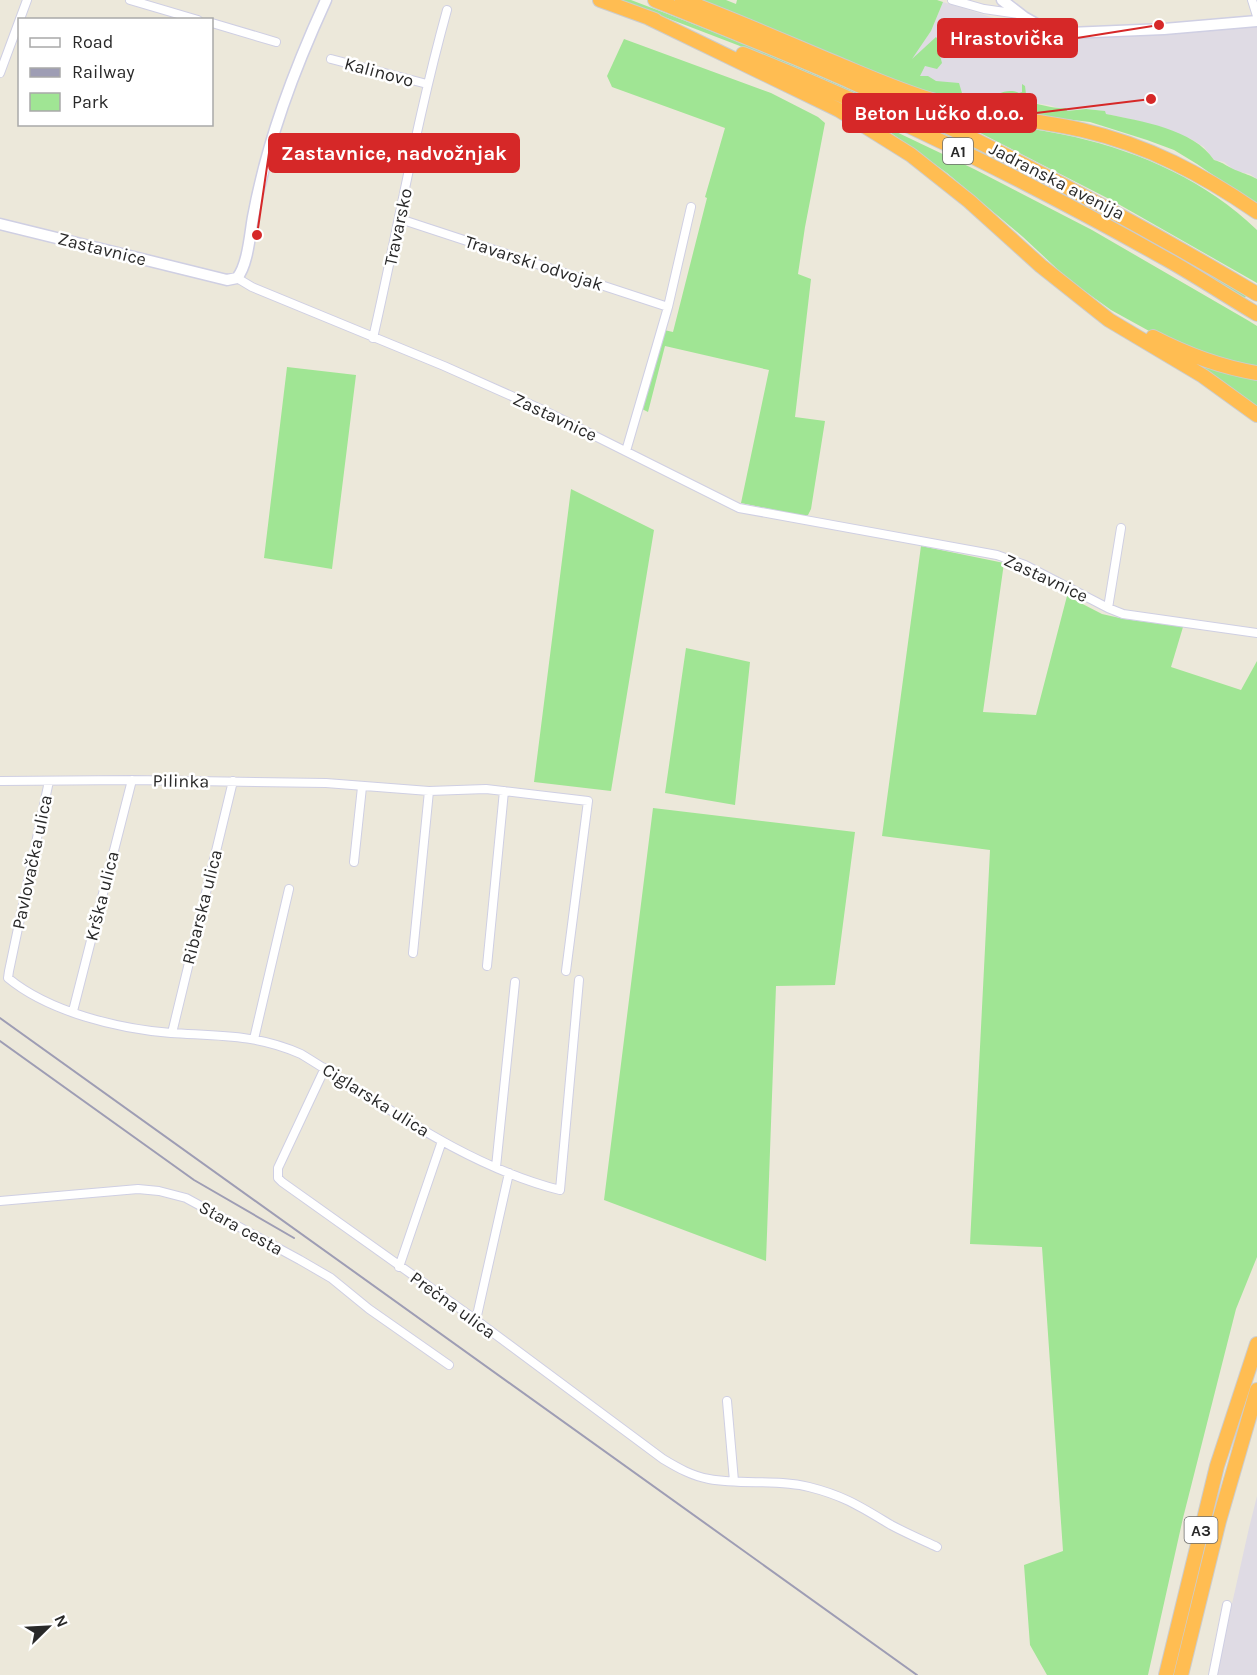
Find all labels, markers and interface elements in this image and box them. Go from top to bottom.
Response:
legend [18,18,213,126]
callout: Hrastovička [938,19,1077,57]
text: Hrastovička [950,27,1064,50]
text: Road [72,31,113,53]
street label: Kalinovo [342,52,416,92]
text: Railway [72,61,135,83]
text: Park [72,91,109,113]
callout: Beton Lučko d.o.o. [843,94,1036,132]
text: Beton Lučko d.o.o. [854,102,1024,125]
callout: Zastavnice, nadvožnjak [269,134,519,172]
street label: Jadranska avenija [986,137,1128,225]
road number: A1 [943,138,973,164]
text: Zastavnice, nadvožnjak [281,142,507,165]
street label: Travarsko [379,186,417,268]
street label: Zastavnice [55,227,149,271]
street label: Travarski odvojak [462,230,606,296]
street label: Zastavnice [509,388,601,446]
street label: Zastavnice [1000,549,1092,607]
street label: Pilinka [152,770,210,792]
street label: Pavlovačka ulica [7,793,57,931]
street label: Ribarska ulica [177,847,227,967]
street label: Krška ulica [80,849,124,943]
street label: Ciglarska ulica [318,1058,434,1142]
street label: Stara cesta [195,1196,287,1260]
street label: Prečna ulica [406,1267,500,1343]
road number: A3 [1184,1517,1218,1543]
north arrow [18,1597,78,1657]
text: N [50,1612,72,1630]

